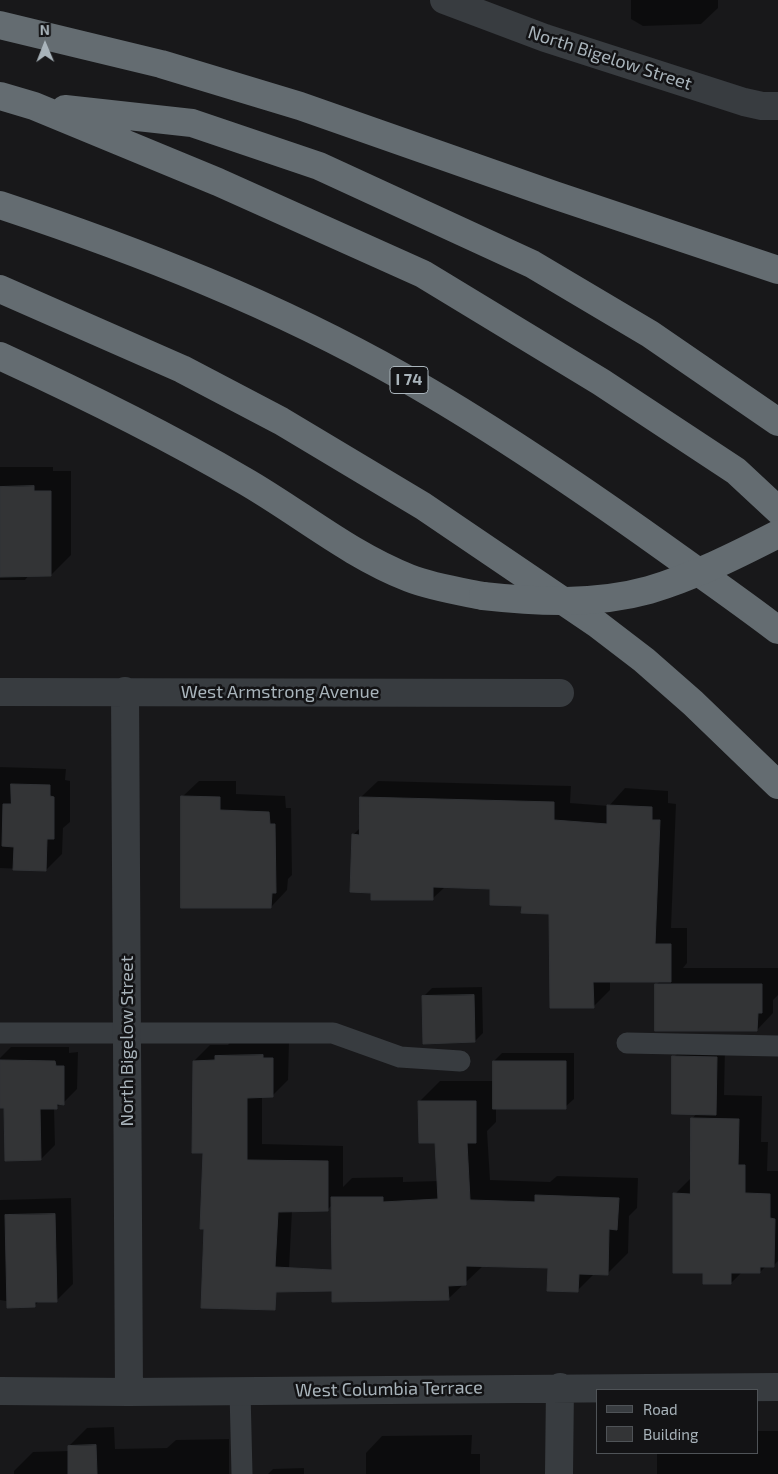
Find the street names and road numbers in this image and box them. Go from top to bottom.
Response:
street label: North Bigelow Street [525,21,695,95]
road number: I 74 [390,366,428,394]
street label: West Armstrong Avenue [181,681,379,703]
street label: North Bigelow Street [116,955,138,1127]
street label: West Columbia Terrace [295,1377,483,1401]

